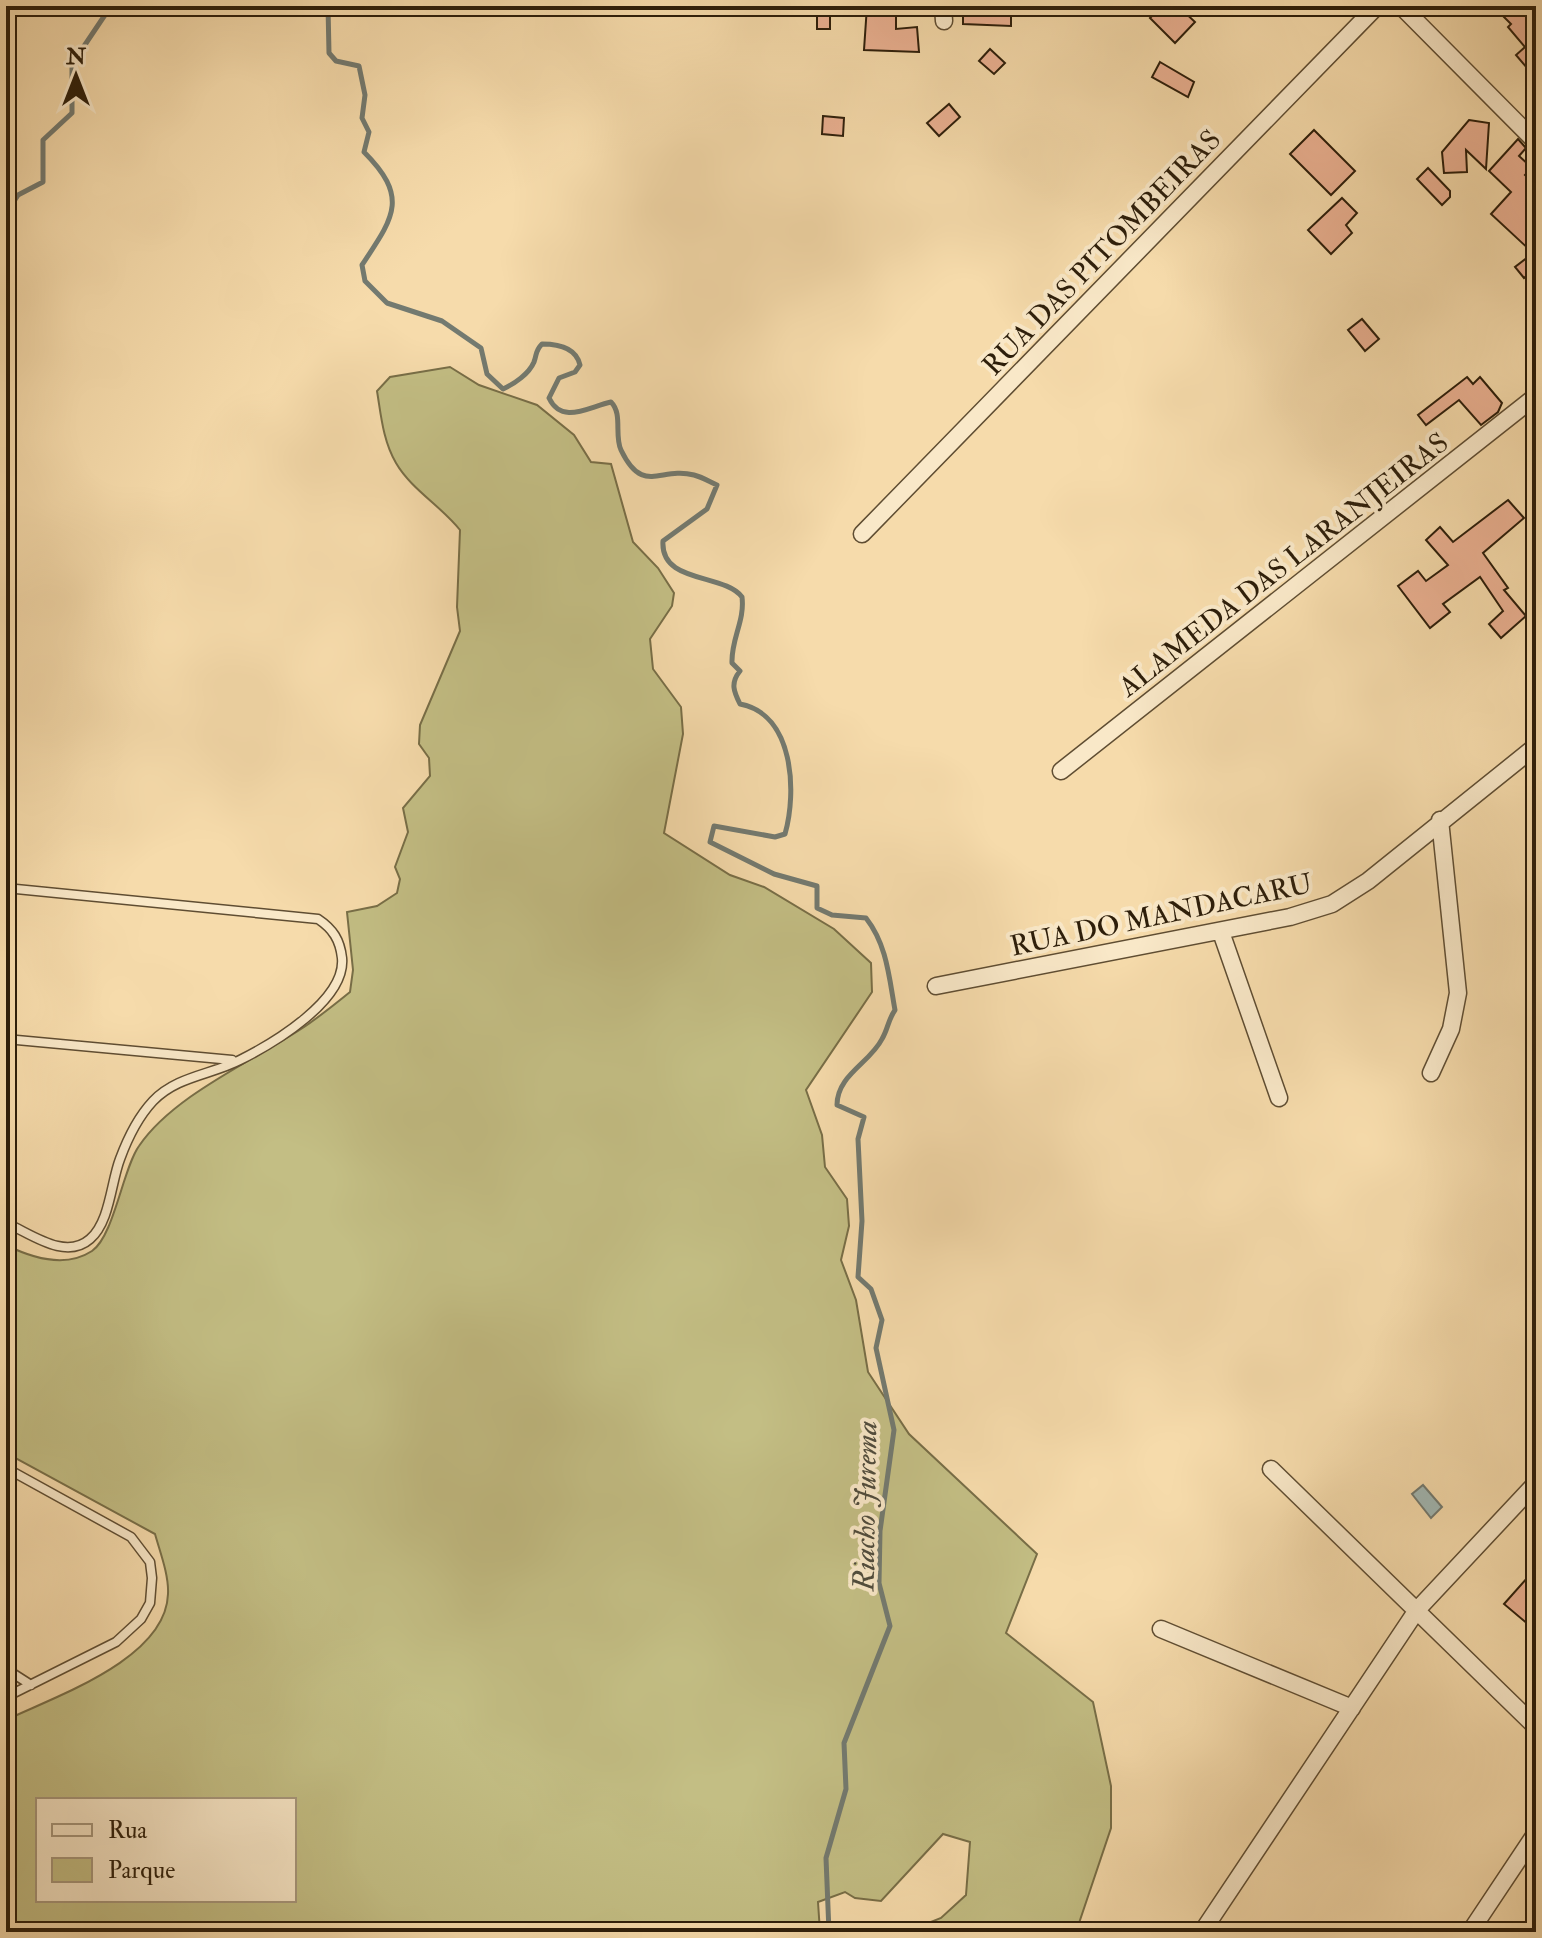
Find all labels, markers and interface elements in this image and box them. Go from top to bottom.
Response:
north arrow [36,36,116,116]
text: N [65,43,86,71]
street label: RUA DAS PITOMBEIRAS [975,123,1229,383]
street label: ALAMEDA DAS LARANJEIRAS [1111,425,1456,706]
street label: RUA DO MANDACARU [1007,866,1316,965]
water label: Riacho Jurema [845,1420,885,1593]
legend [36,1798,296,1902]
text: Rua [108,1815,148,1846]
text: Parque [108,1855,175,1886]

